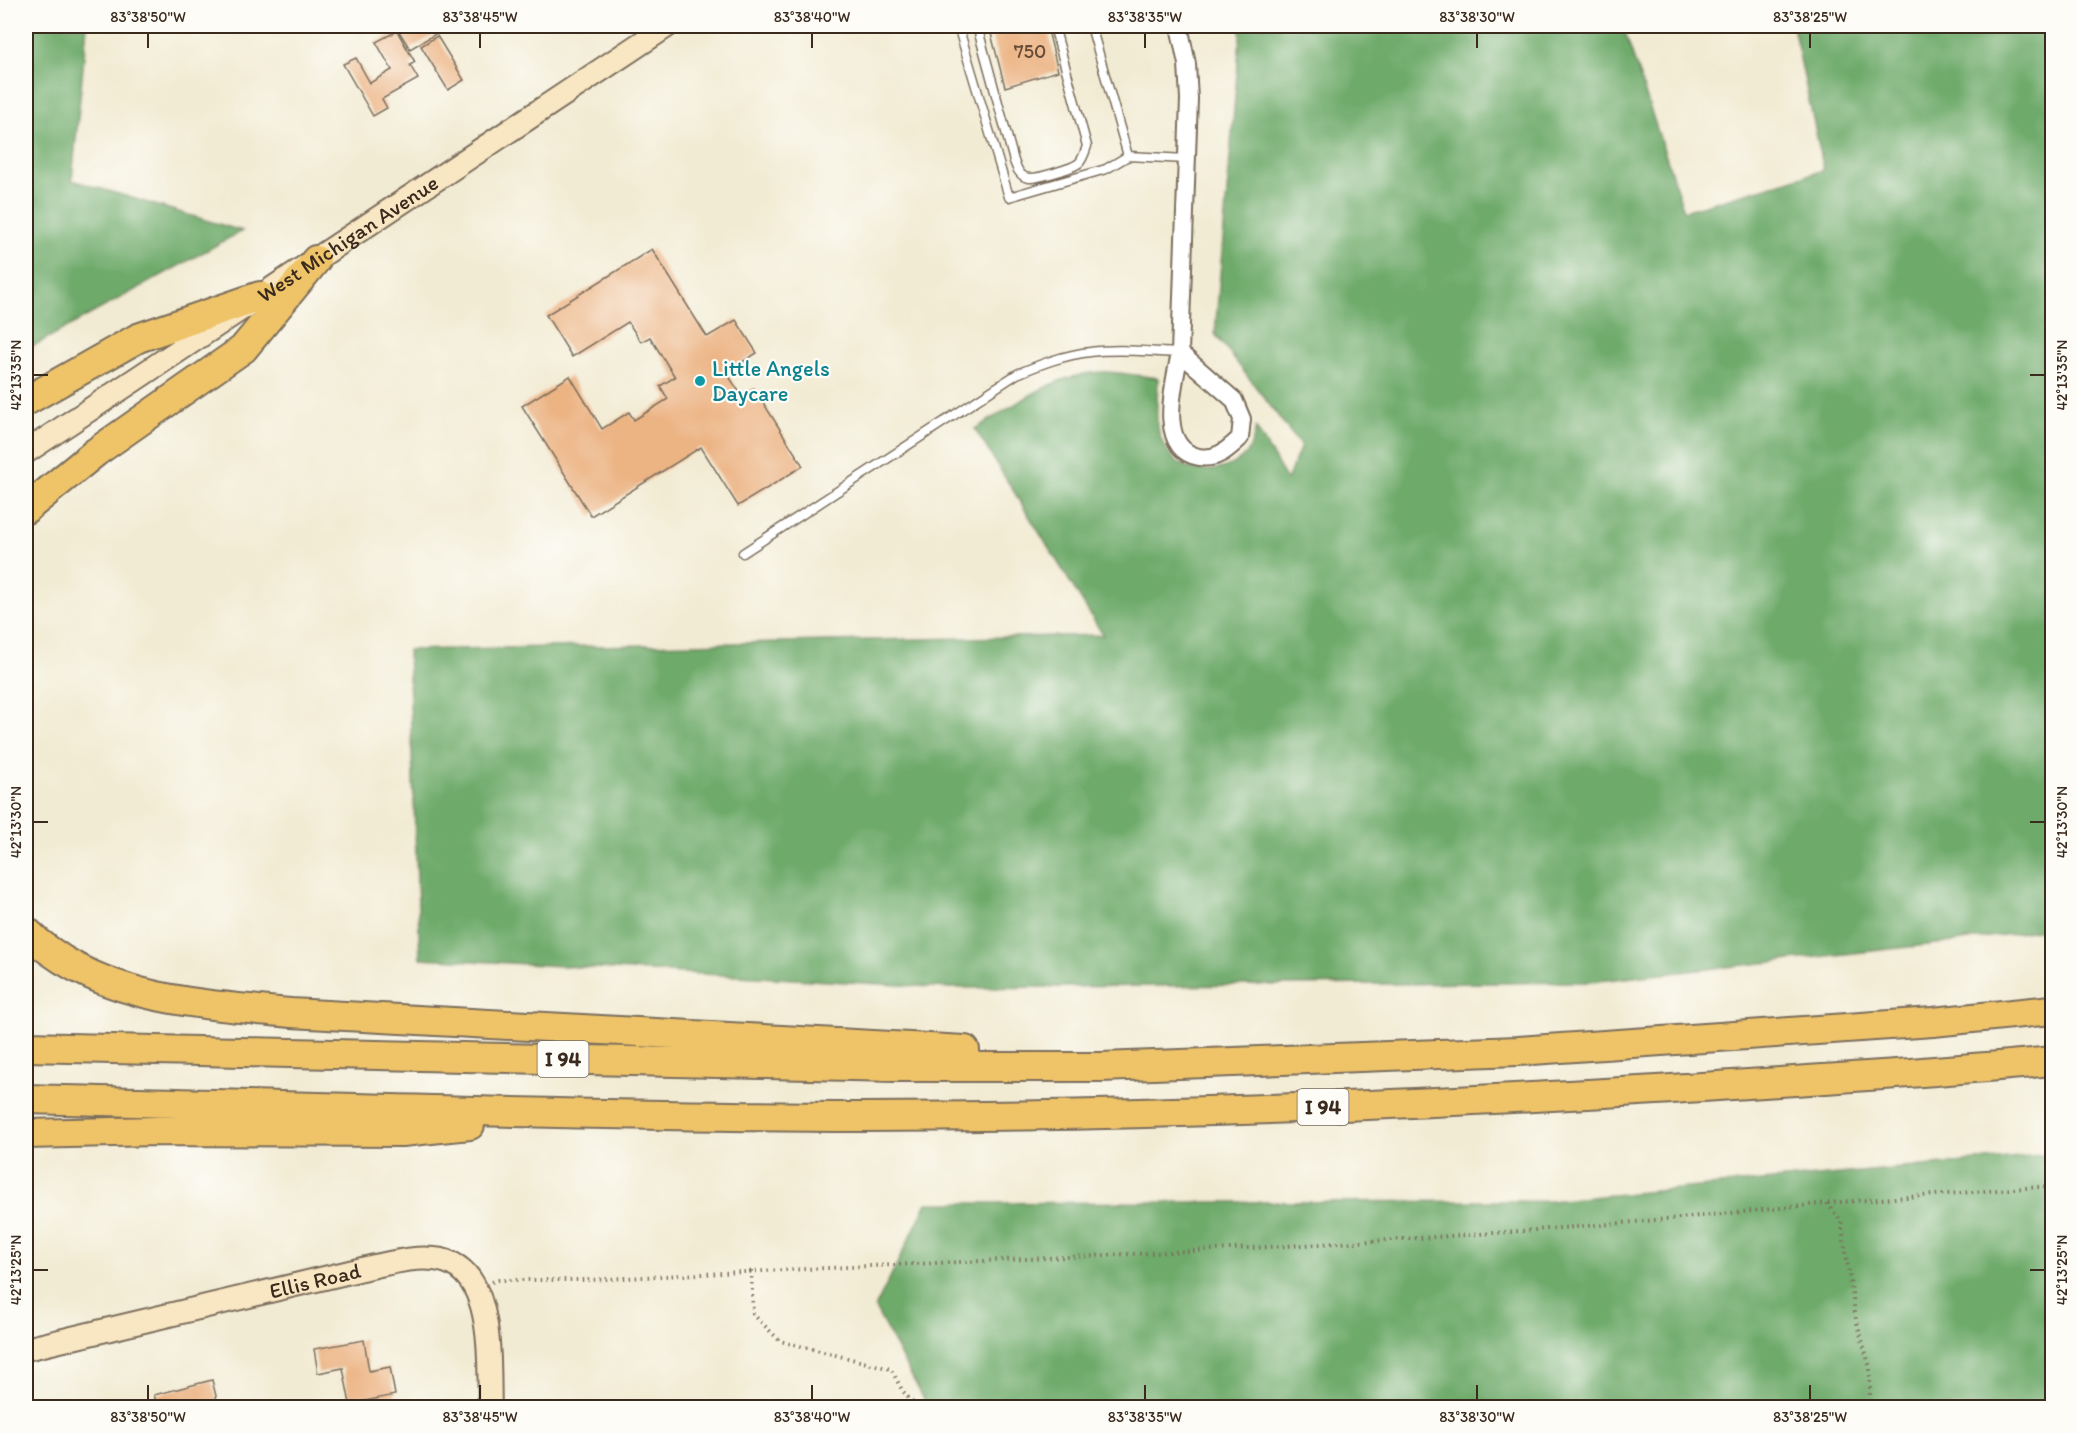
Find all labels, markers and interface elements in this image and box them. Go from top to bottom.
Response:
text: 83°38'50"W [110,8,186,26]
text: 83°38'45"W [442,8,518,26]
text: 83°38'40"W [774,8,850,26]
text: 83°38'35"W [1108,8,1182,26]
text: 83°38'30"W [1439,8,1515,26]
text: 83°38'25"W [1773,8,1847,26]
house number: 750 [1014,39,1046,63]
street label: West Michigan Avenue [252,169,443,309]
text: 42°13'35"N [7,340,25,410]
text: 42°13'35"N [2053,340,2071,410]
place label: Little Angels Daycare [712,355,830,407]
marker: Little Angels Daycare [693,374,707,388]
text: 42°13'30"N [7,786,25,858]
text: 42°13'30"N [2053,786,2071,858]
road number: I 94 [538,1041,588,1077]
road number: I 94 [1298,1089,1348,1125]
text: 42°13'25"N [7,1235,25,1305]
text: 42°13'25"N [2053,1235,2071,1305]
street label: Ellis Road [267,1257,364,1305]
text: 83°38'50"W [110,1408,186,1426]
text: 83°38'45"W [442,1408,518,1426]
text: 83°38'40"W [774,1408,850,1426]
text: 83°38'35"W [1108,1408,1182,1426]
text: 83°38'30"W [1439,1408,1515,1426]
text: 83°38'25"W [1773,1408,1847,1426]

